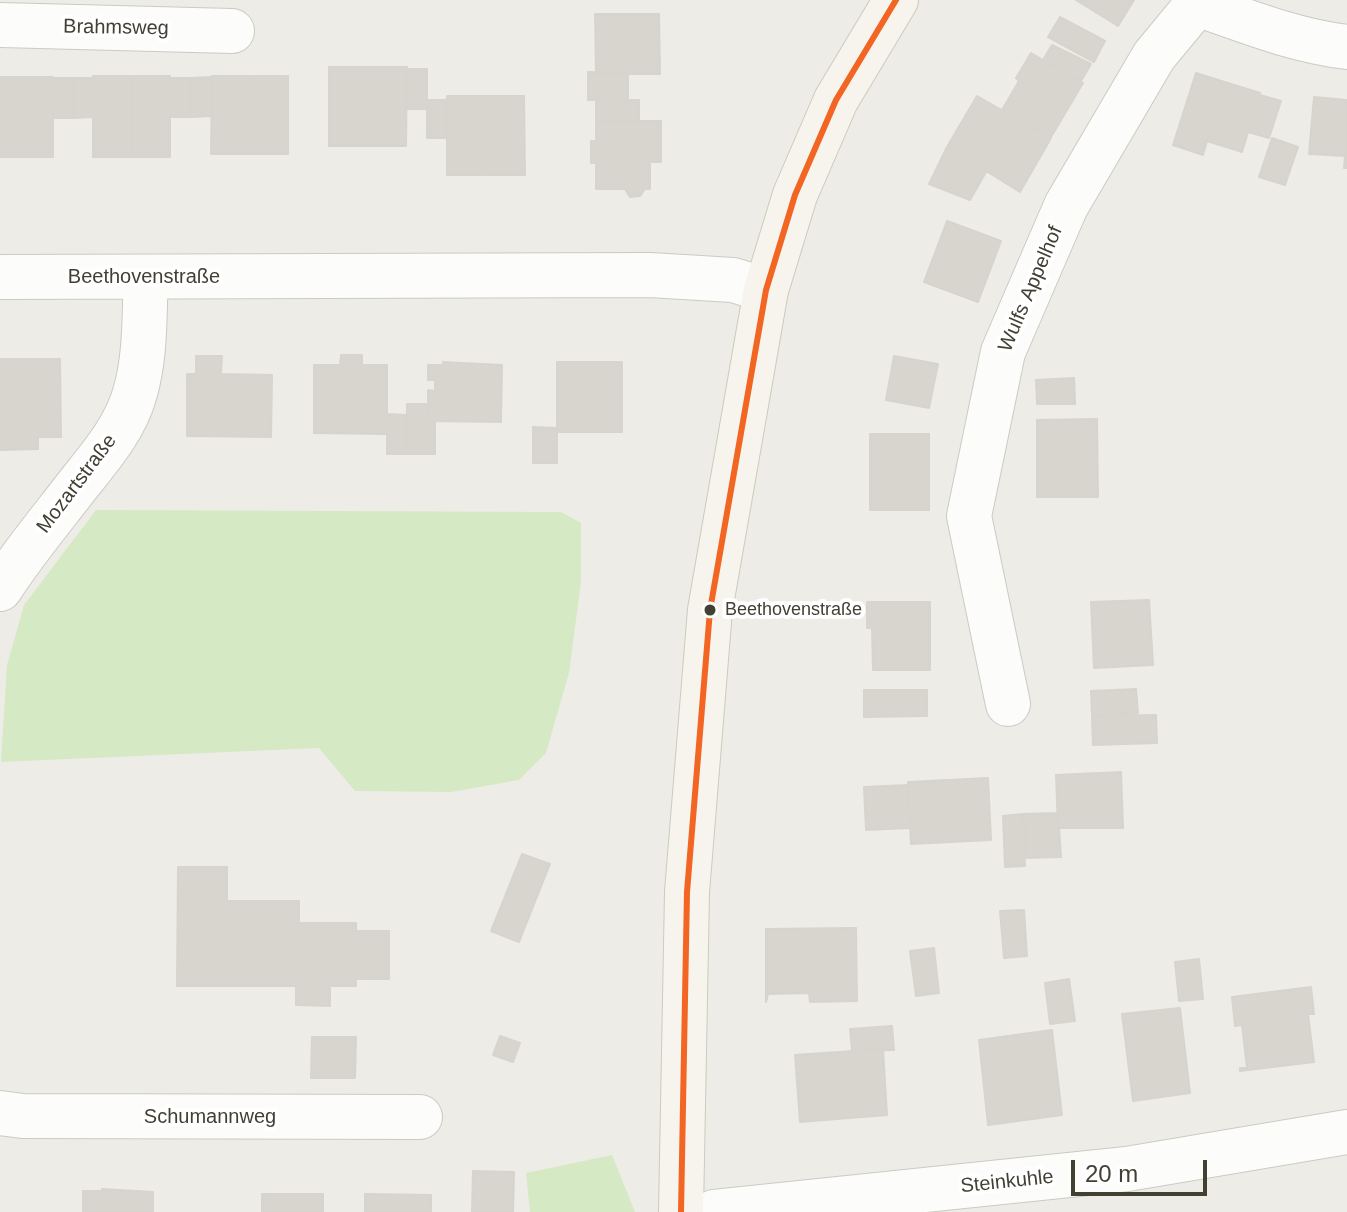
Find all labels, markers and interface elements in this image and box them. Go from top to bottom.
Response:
street label: Brahmsweg [63,15,169,41]
street label: Wulfs Appelhof [994,223,1068,355]
street label: Beethovenstraße [68,265,220,289]
street label: Mozartstraße [32,430,122,538]
place label: Beethovenstraße [725,599,862,621]
marker: Beethovenstraße [702,602,718,618]
street label: Schumannweg [144,1105,276,1129]
scale bar [1075,1144,1211,1194]
text: 20 m [1085,1160,1138,1187]
street label: Steinkuhle [959,1165,1055,1199]

